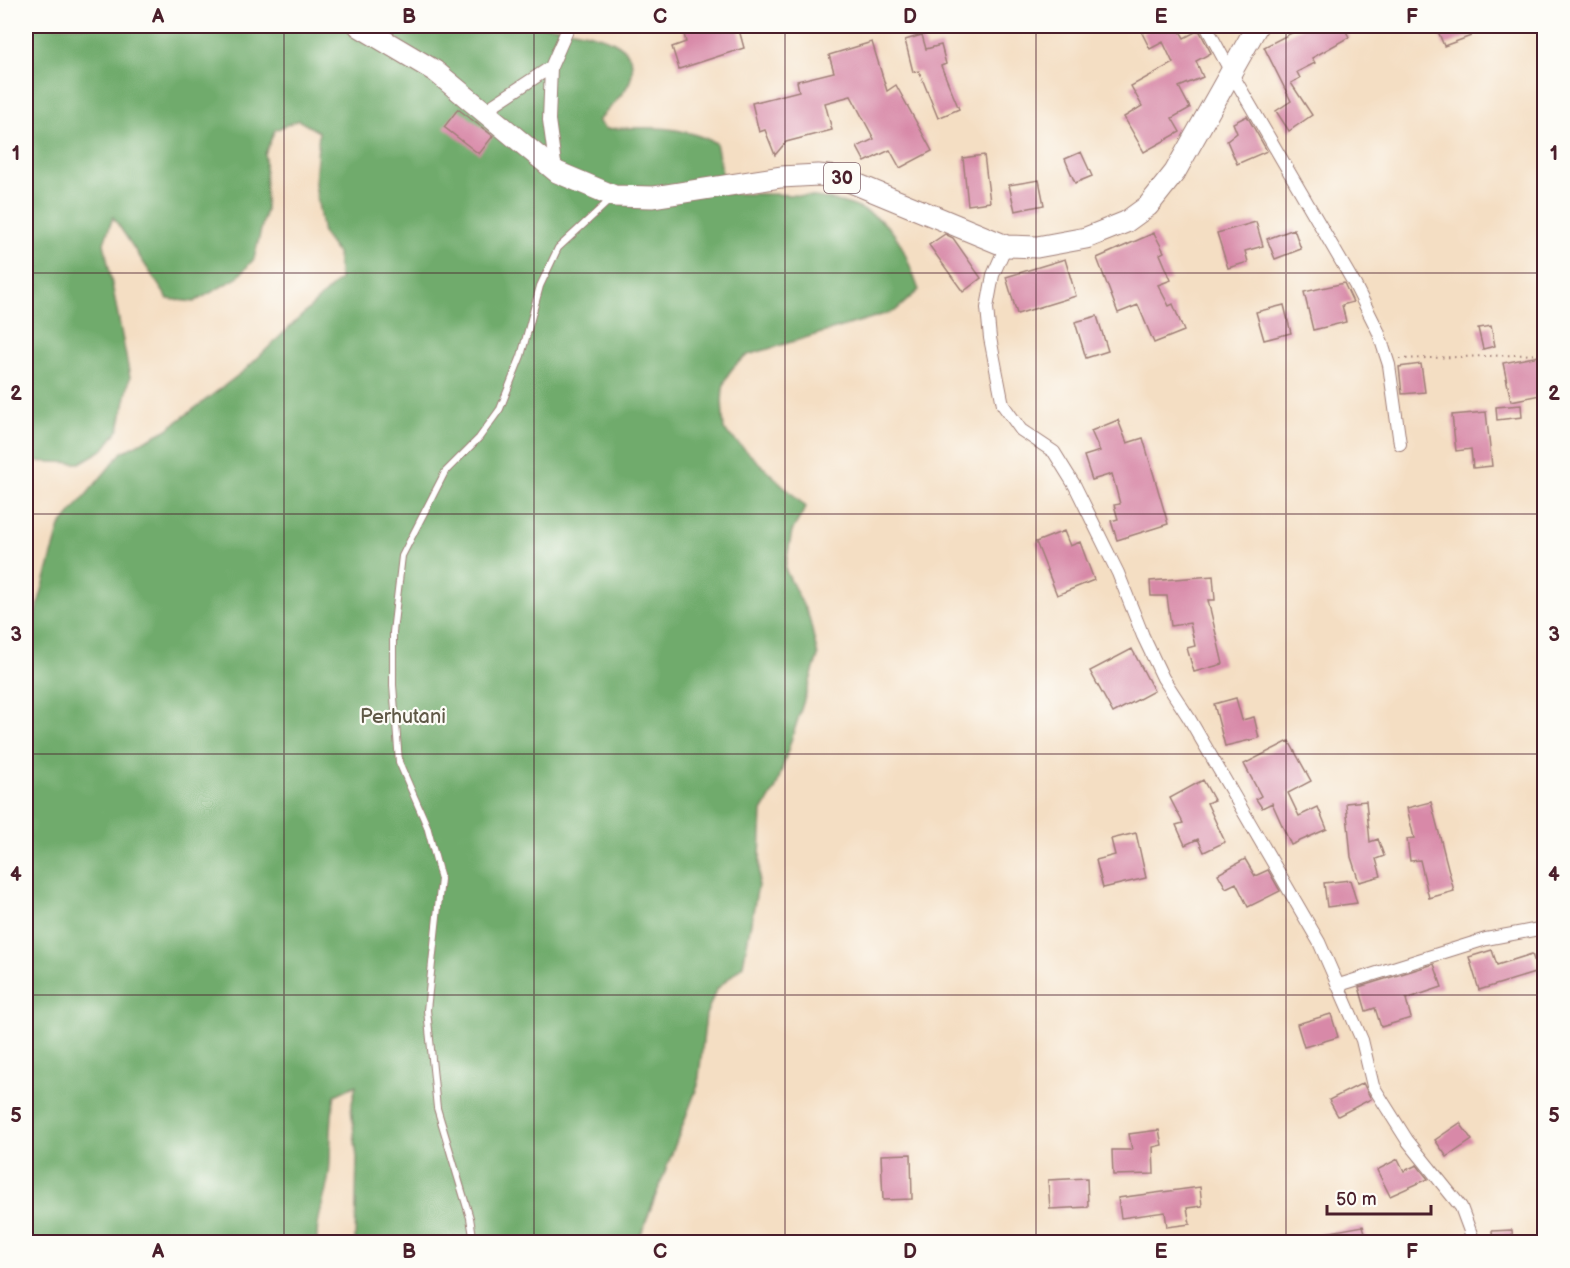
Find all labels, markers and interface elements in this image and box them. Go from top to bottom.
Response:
text: A [151,5,165,29]
text: B [402,5,416,29]
text: C [653,5,667,29]
text: D [903,5,917,29]
text: E [1155,5,1168,29]
text: F [1406,5,1418,29]
text: 1 [12,142,20,166]
text: 1 [1550,142,1558,166]
road number: 30 [824,163,860,193]
text: 2 [10,382,22,406]
text: 2 [1548,382,1560,406]
text: 3 [10,623,22,647]
text: 3 [1548,623,1560,647]
park label: Perhutani [360,705,446,729]
text: 4 [10,863,22,887]
text: 4 [1548,863,1560,887]
text: 5 [10,1104,22,1128]
text: 5 [1548,1104,1560,1128]
scale bar [1327,1178,1430,1216]
text: 50 m [1336,1189,1377,1210]
text: A [151,1240,165,1264]
text: B [402,1240,416,1264]
text: C [653,1240,667,1264]
text: D [903,1240,917,1264]
text: E [1155,1240,1168,1264]
text: F [1406,1240,1418,1264]

